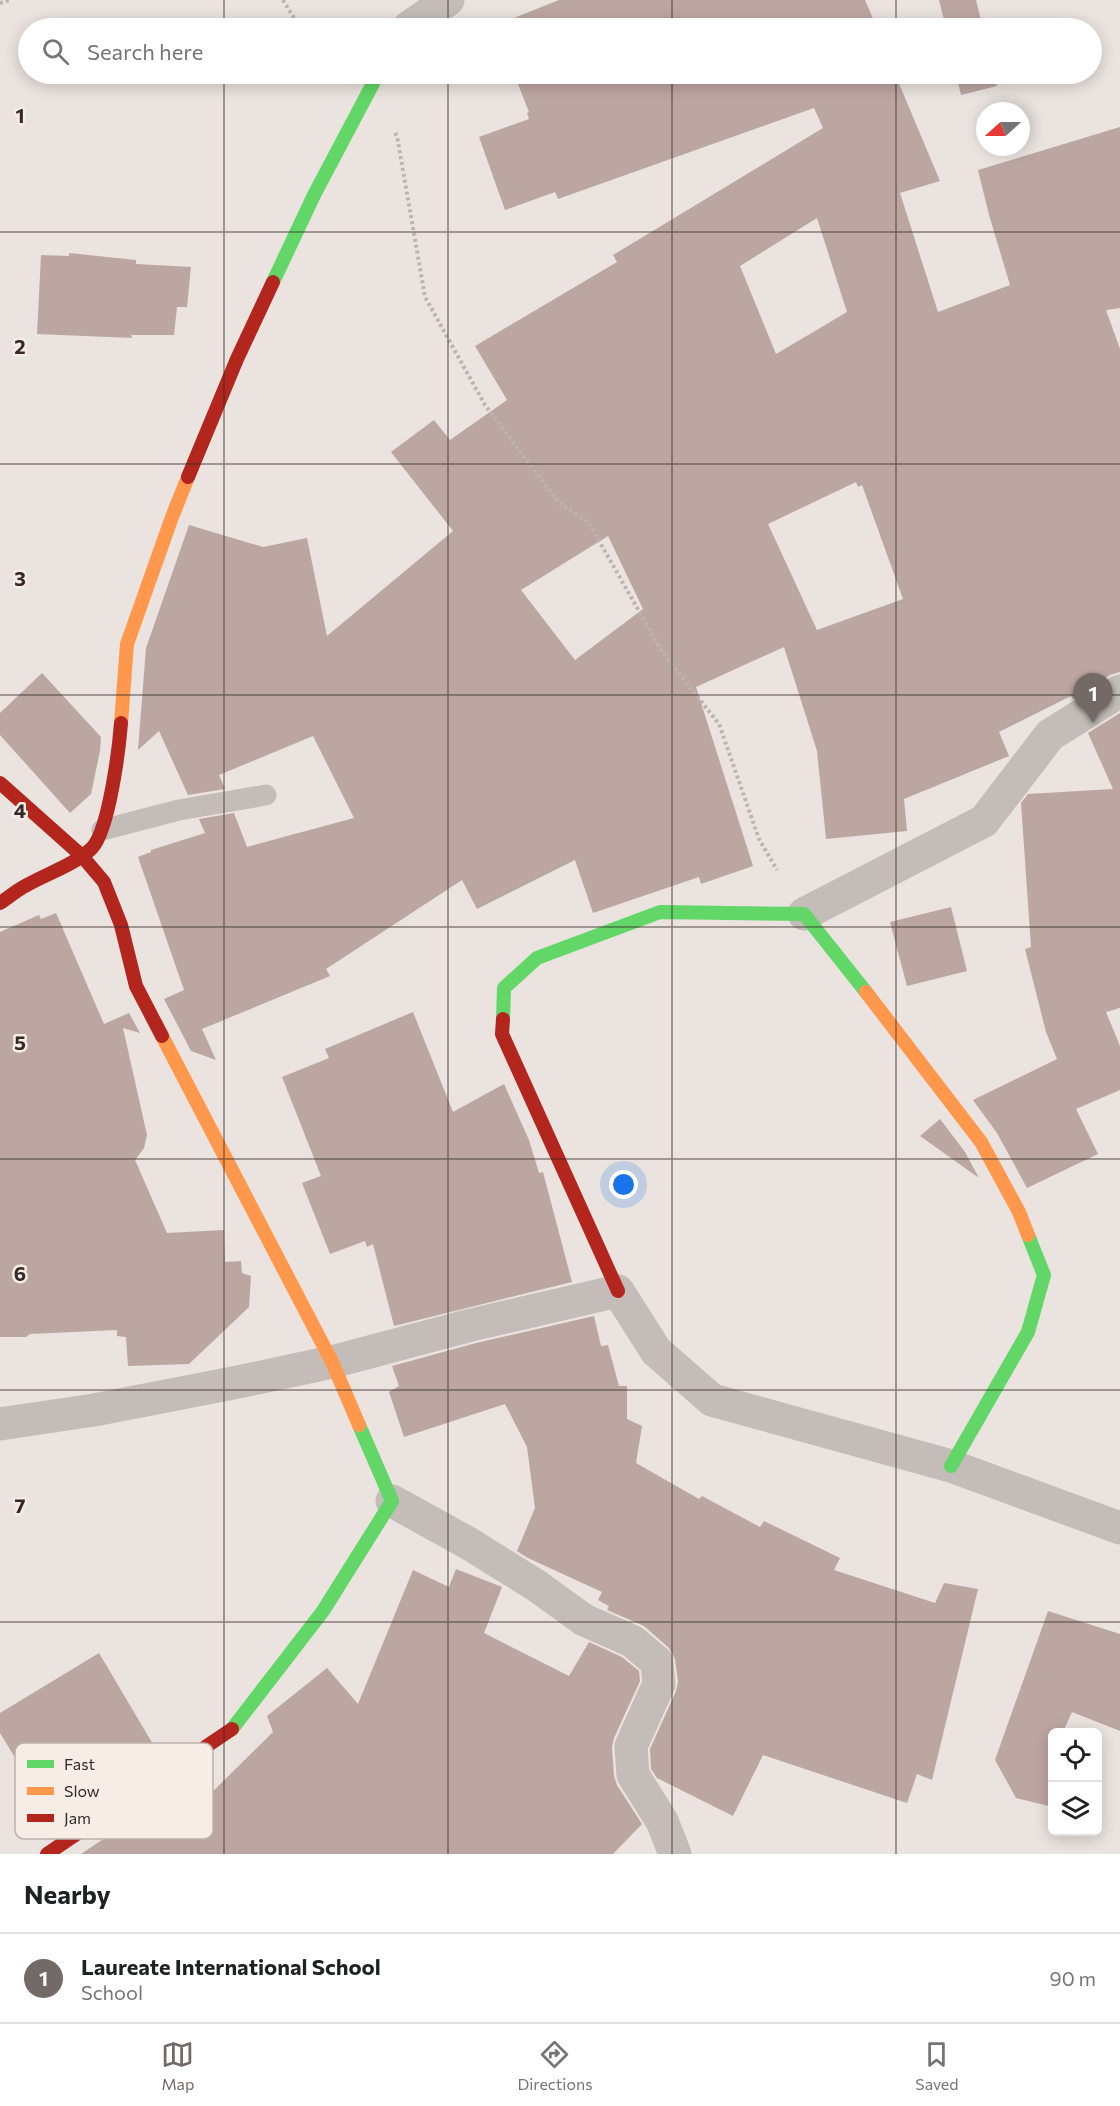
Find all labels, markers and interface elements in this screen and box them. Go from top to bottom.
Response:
search box [18,18,1102,84]
icon: search [39,35,72,68]
text: Search here [87,38,203,65]
north arrow [976,102,1030,156]
text: 1 [15,103,25,127]
text: 2 [14,334,26,358]
text: 3 [14,566,26,590]
pin: 1 [1074,674,1112,723]
text: 4 [14,798,26,822]
text: 5 [14,1030,26,1054]
your location [609,1170,638,1199]
text: 6 [14,1261,26,1285]
text: 7 [15,1493,26,1517]
map controls [1048,1728,1102,1836]
button: locate [1048,1728,1102,1782]
legend [15,1743,213,1839]
text: Fast [64,1754,95,1773]
text: Slow [64,1781,100,1800]
button: layers [1048,1782,1102,1836]
text: Jam [64,1808,91,1827]
text: Nearby [24,1878,111,1909]
text: Laureate International School [81,1953,381,1980]
text: 1 [39,1966,48,1990]
text: 90 m [1050,1966,1096,1990]
text: School [81,1980,143,2004]
tab: Map [161,2038,194,2093]
tab: Directions [517,2038,592,2093]
tab: Saved [915,2038,959,2093]

